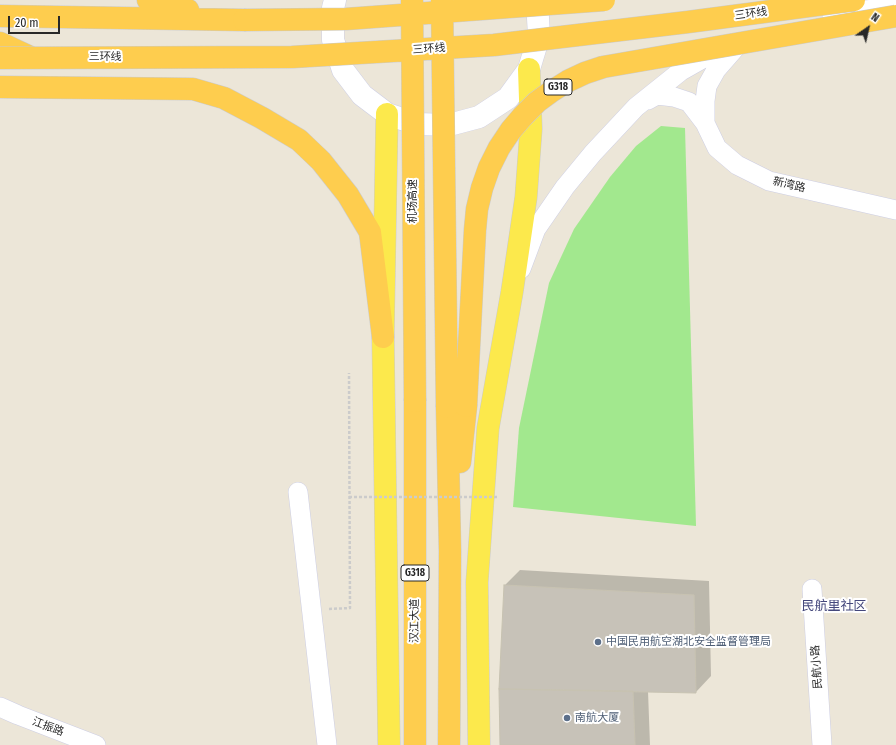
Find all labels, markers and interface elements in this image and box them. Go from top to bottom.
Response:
street label: 三环线 [734,5,768,23]
scale bar [10,8,62,34]
north arrow [848,8,888,48]
text: N [869,10,881,25]
text: 20 m [15,16,39,30]
street label: 三环线 [412,41,446,57]
street label: 三环线 [89,50,121,64]
road number: G318 [544,79,572,95]
street label: 新湾路 [771,175,807,195]
street label: 机场高速 [406,179,420,223]
road number: G318 [401,565,429,581]
district label: 民航里社区 [802,598,866,614]
street label: 汉江大道 [408,599,422,643]
place label: 中国民用航空湖北安全监督管理局 [606,635,771,649]
marker: 中国民用航空湖北安全监督管理局 [593,637,603,647]
street label: 民航小路 [809,645,825,689]
place label: 南航大厦 [575,711,619,725]
marker: 南航大厦 [562,713,572,723]
street label: 江振路 [30,715,66,739]

